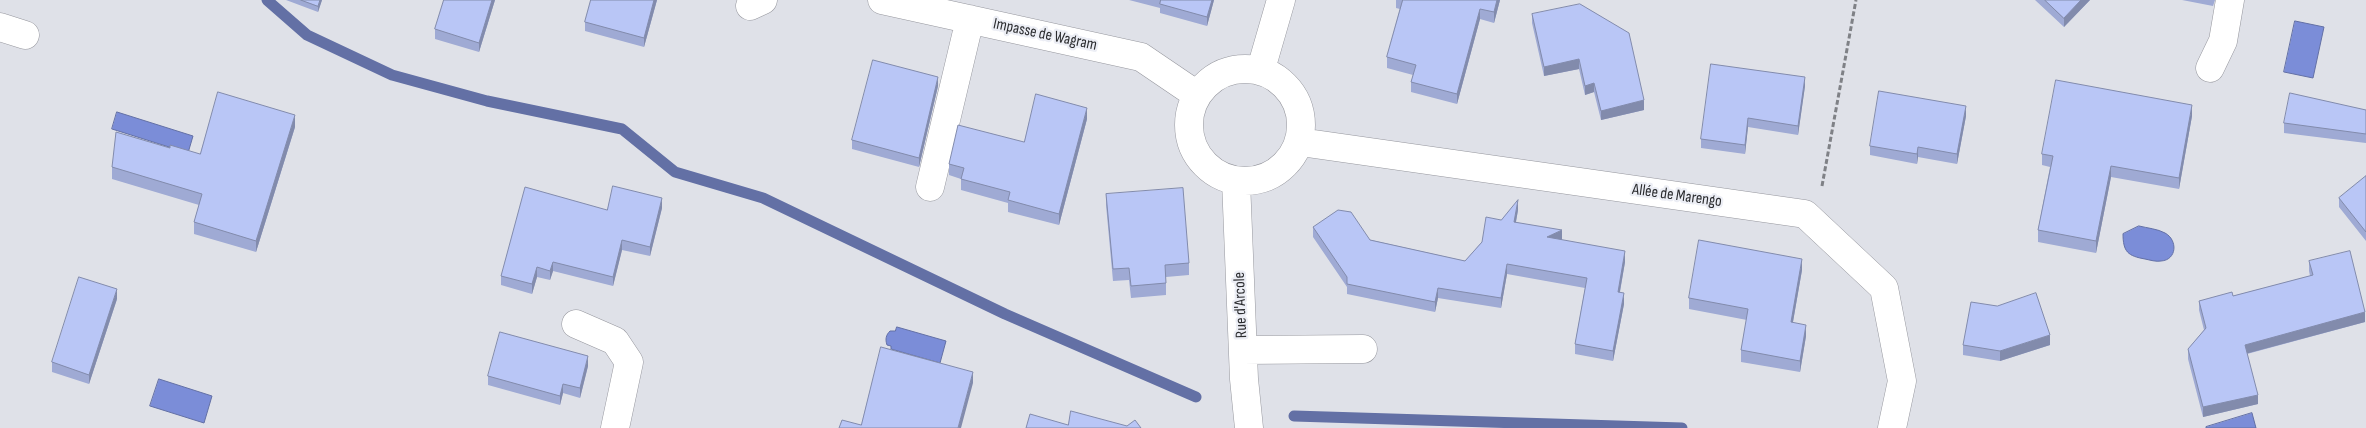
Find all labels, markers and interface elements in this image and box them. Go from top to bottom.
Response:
street label: Impasse de Wagram [991,15,1099,55]
street label: Allée de Marengo [1631,180,1723,212]
street label: Rue d'Arcole [1230,272,1252,338]

